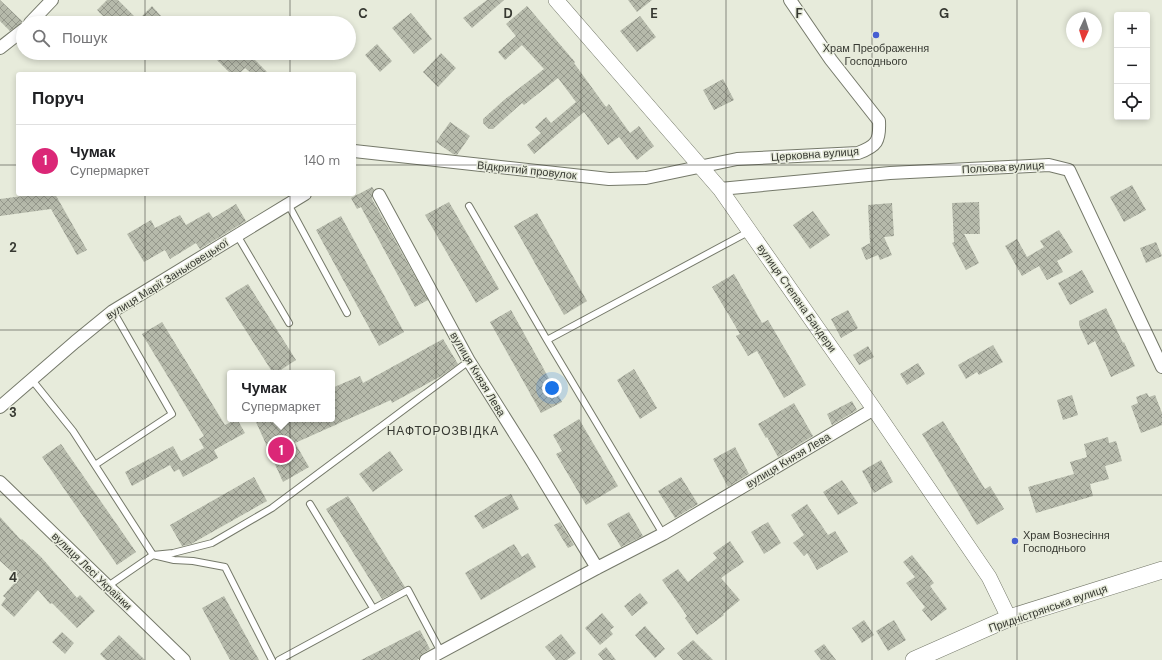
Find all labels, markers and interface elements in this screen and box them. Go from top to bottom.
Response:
text: C [358,5,368,22]
text: D [503,5,513,22]
text: E [650,5,658,22]
text: F [795,5,803,22]
text: G [939,5,949,22]
north arrow [1066,12,1102,48]
map controls [1114,12,1150,120]
button: + [1114,12,1150,48]
search box [16,16,356,60]
icon: search [30,27,52,49]
text: Пошук [62,28,107,48]
marker: Храм Преображення Господнього [871,30,881,40]
place label: Храм Преображення Господнього [823,41,929,68]
button: − [1114,48,1150,84]
button: locate [1114,84,1150,120]
text: Поруч [32,87,84,109]
text: Чумак [70,142,115,162]
street label: Церковна вулиця [771,144,859,164]
text: 1 [43,152,47,169]
text: 140 m [304,152,340,169]
street label: Відкритий провулок [477,158,578,182]
street label: Польова вулиця [961,158,1045,176]
text: Супермаркет [70,162,149,179]
street label: вулиця Марії Заньковецької [103,235,231,323]
text: 2 [9,239,17,256]
street label: вулиця Степана Бандери [754,241,840,355]
street label: вулиця Князя Лева [447,329,509,420]
popup [227,370,335,422]
text: Чумак [241,378,287,398]
your location [542,378,562,398]
text: Супермаркет [241,398,321,415]
text: 3 [9,404,17,421]
district label: НАФТОРОЗВІДКА [387,423,499,439]
street label: вулиця Князя Лева [743,429,834,491]
pin: 1 [268,435,294,465]
place label: Храм Вознесіння Господнього [1023,528,1110,555]
street label: вулиця Лесі Українки [49,529,135,613]
marker: Храм Вознесіння Господнього [1010,536,1020,546]
text: 4 [9,569,17,586]
street label: Придністрянська вулиця [987,581,1109,635]

